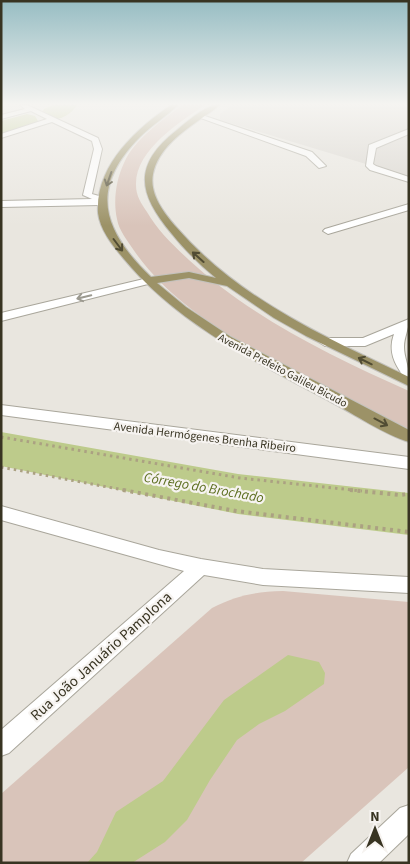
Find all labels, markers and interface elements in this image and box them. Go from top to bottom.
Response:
one-way arrow [104,170,113,186]
one-way arrow [113,238,123,252]
one-way arrow [191,251,204,263]
one-way arrow [77,293,93,302]
street label: Avenida Prefeito Galileu Bicudo [216,330,350,411]
one-way arrow [358,356,373,365]
street label: Avenida Hermógenes Brenha Ribeiro [113,418,297,457]
one-way arrow [373,418,387,428]
water label: Córrego do Brochado [142,468,265,508]
street label: Rua João Januário Pamplona [26,587,177,726]
north arrow [350,804,400,854]
text: N [370,807,380,827]

